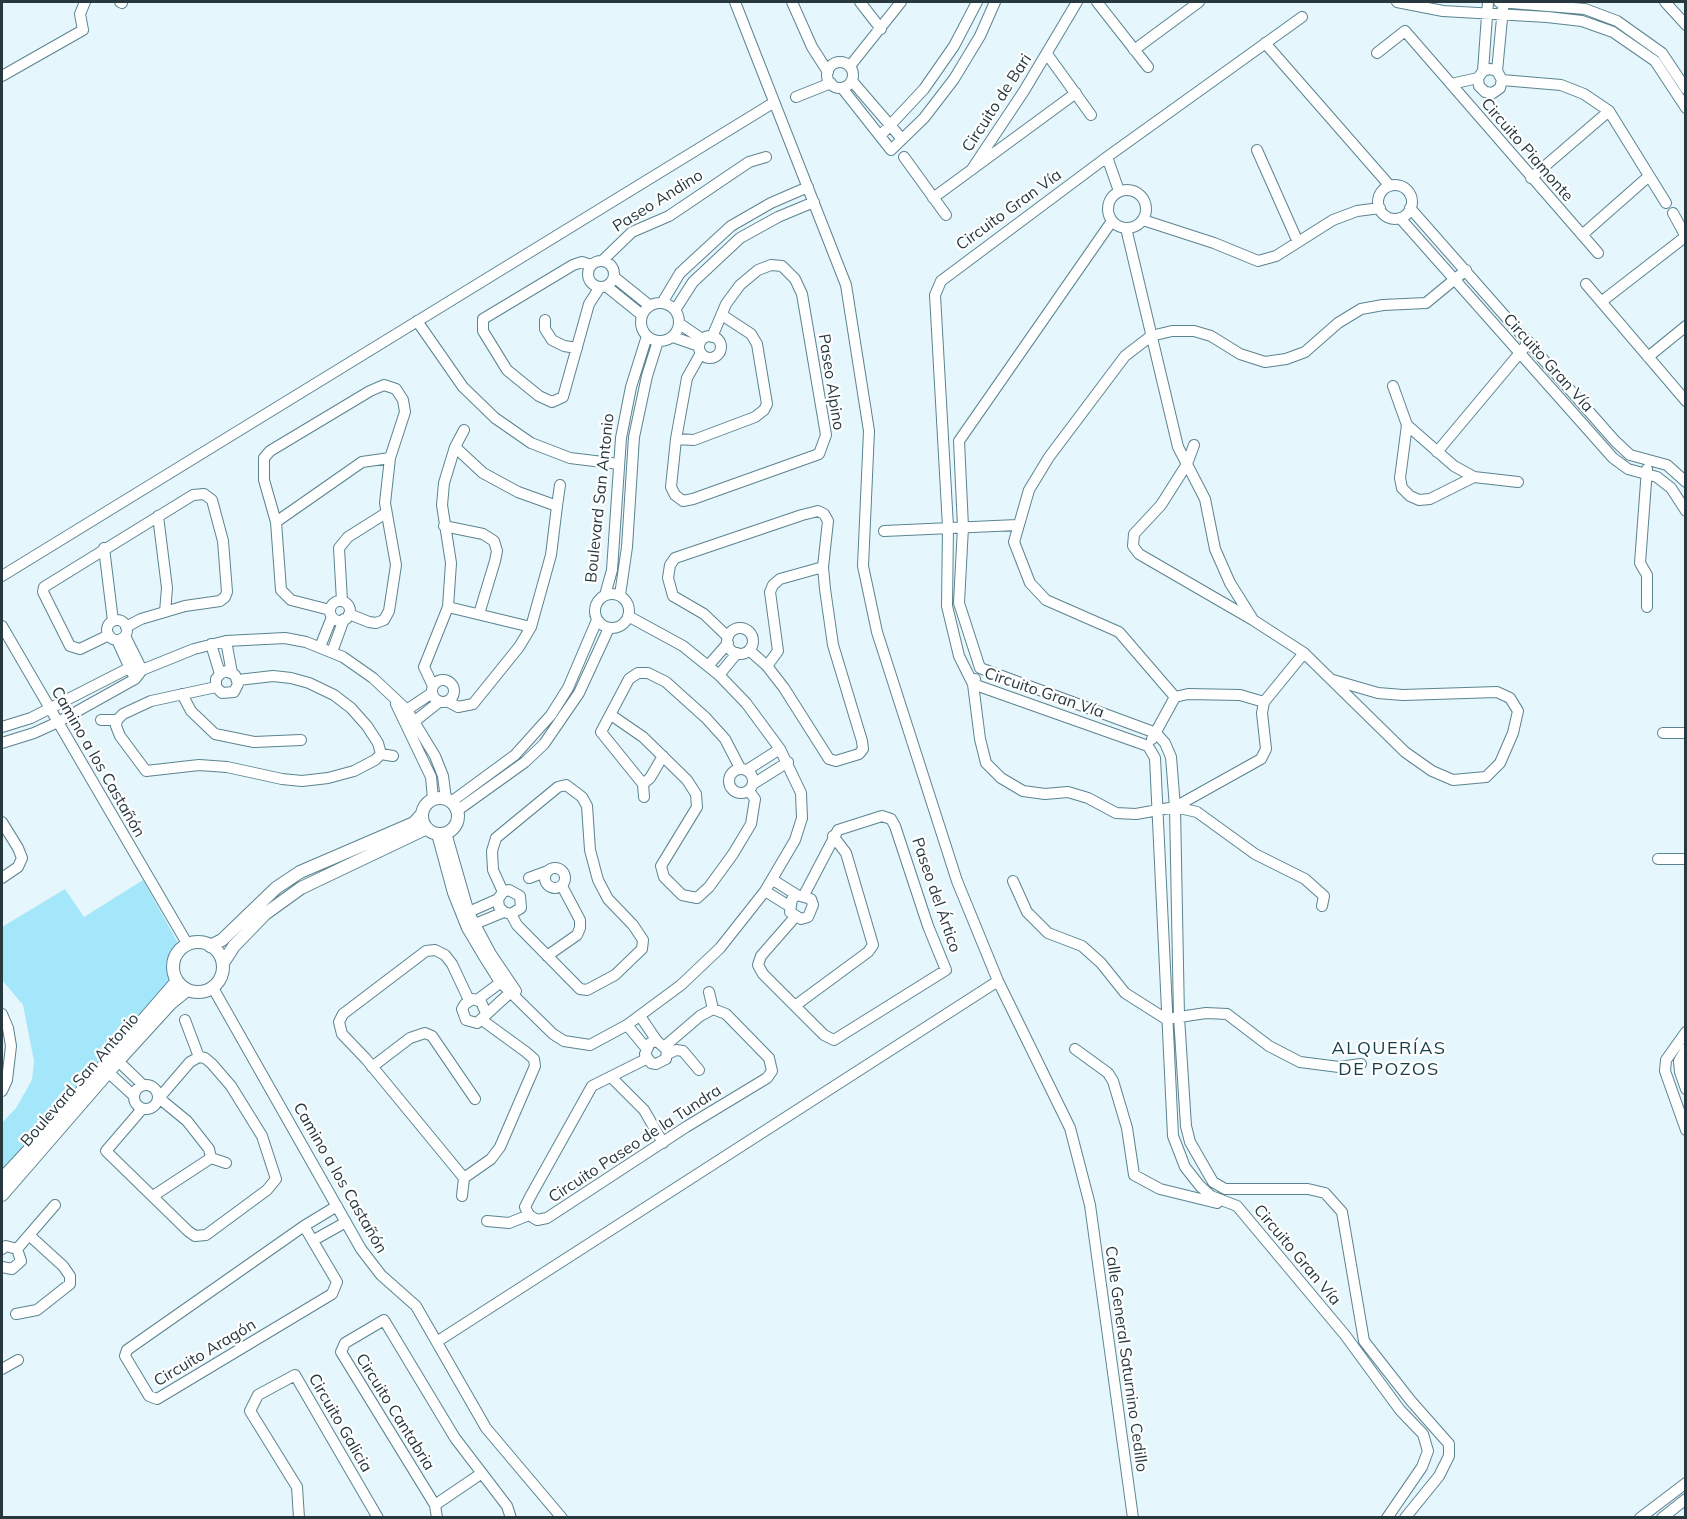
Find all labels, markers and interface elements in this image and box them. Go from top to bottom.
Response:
street label: Circuito de Bari [958,50,1036,156]
street label: Circuito Piamonte [1477,94,1577,206]
street label: Circuito Gran Vía [953,165,1065,255]
street label: Paseo Andino [609,166,707,236]
street label: Circuito Gran Vía [1499,310,1597,416]
street label: Paseo Alpino [814,333,848,431]
street label: Boulevard San Antonio [582,412,618,584]
street label: Circuito Gran Vía [982,664,1106,722]
street label: Camino a los Castañón [47,683,149,841]
street label: Paseo del Ártico [907,835,965,955]
street label: Boulevard San Antonio [17,1009,143,1151]
district label: ALQUERÍAS DE POZOS [1332,1038,1446,1080]
street label: Circuito Paseo de la Tundra [545,1081,725,1207]
street label: Camino a los Castañón [289,1099,391,1257]
street label: Circuito Gran Vía [1249,1201,1345,1309]
street label: Calle General Saturnino Cedillo [1101,1245,1151,1473]
street label: Circuito Aragón [151,1315,259,1391]
street label: Circuito Cantabria [351,1350,439,1474]
street label: Circuito Galicia [304,1370,376,1476]

